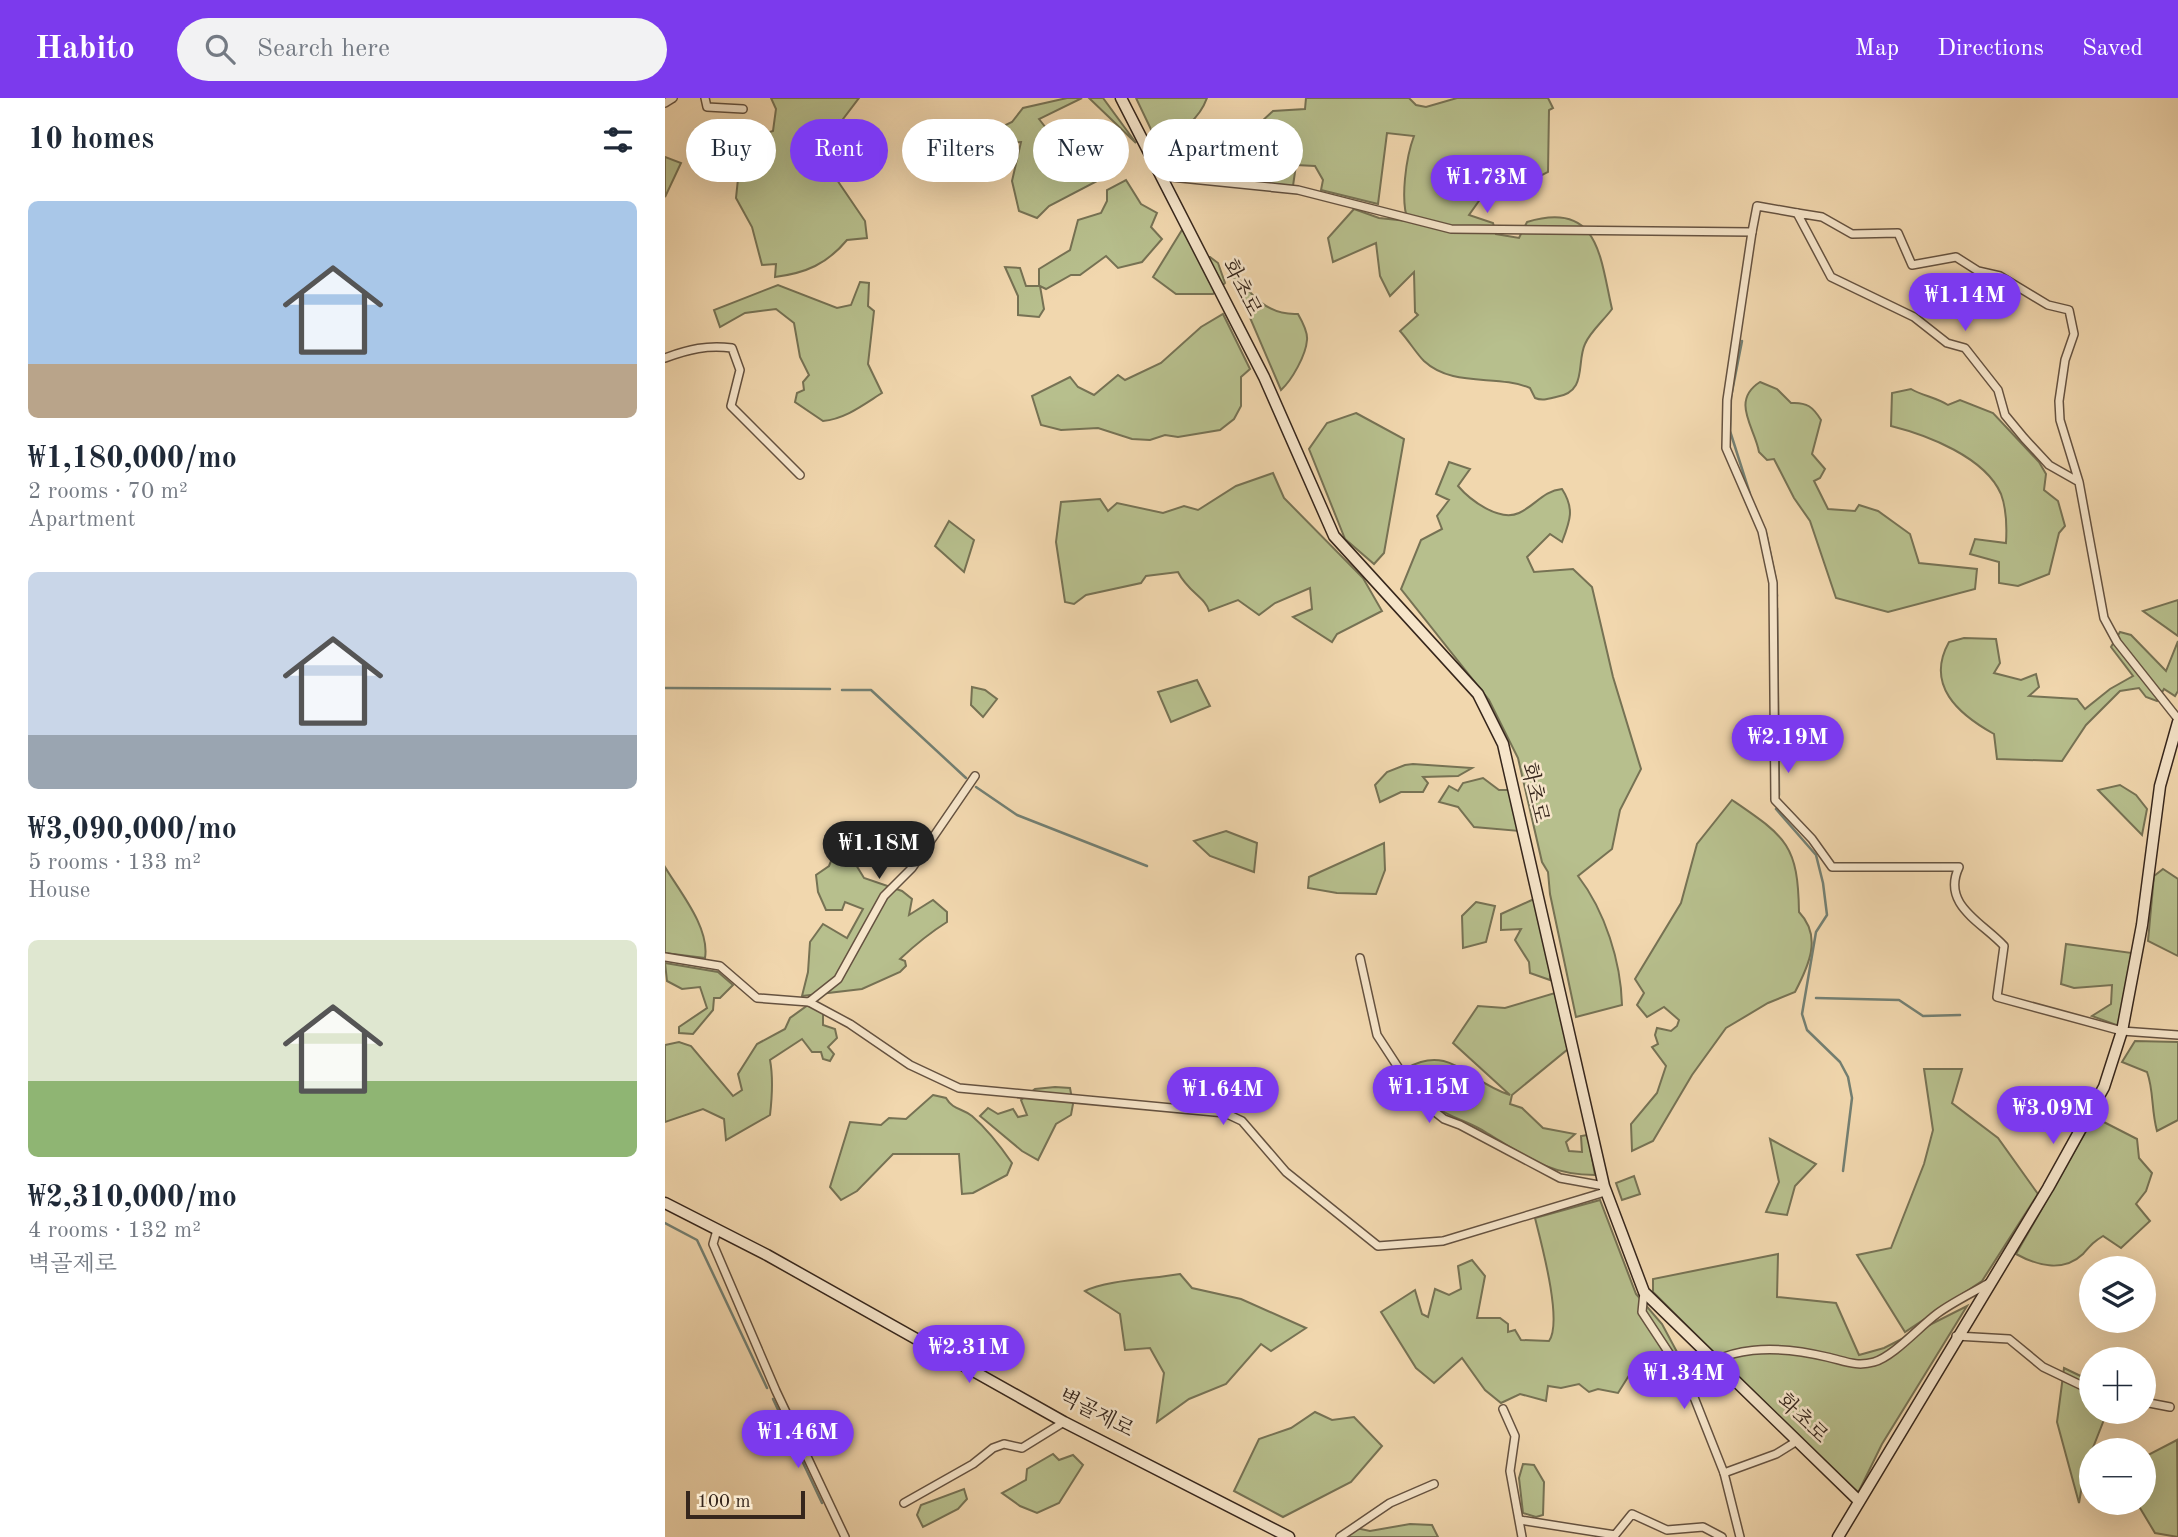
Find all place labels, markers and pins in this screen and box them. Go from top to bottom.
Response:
pin: ₩1.73M [1430,156,1544,215]
pin: ₩1.14M [1908,274,2022,333]
pin: ₩2.19M [1731,716,1845,775]
pin: ₩1.18M [822,822,936,881]
pin: ₩1.15M [1372,1066,1486,1125]
pin: ₩1.64M [1166,1068,1280,1127]
pin: ₩3.09M [1996,1086,2110,1146]
pin: ₩2.31M [912,1326,1026,1385]
pin: ₩1.34M [1627,1352,1741,1411]
pin: ₩1.46M [741,1410,855,1470]

